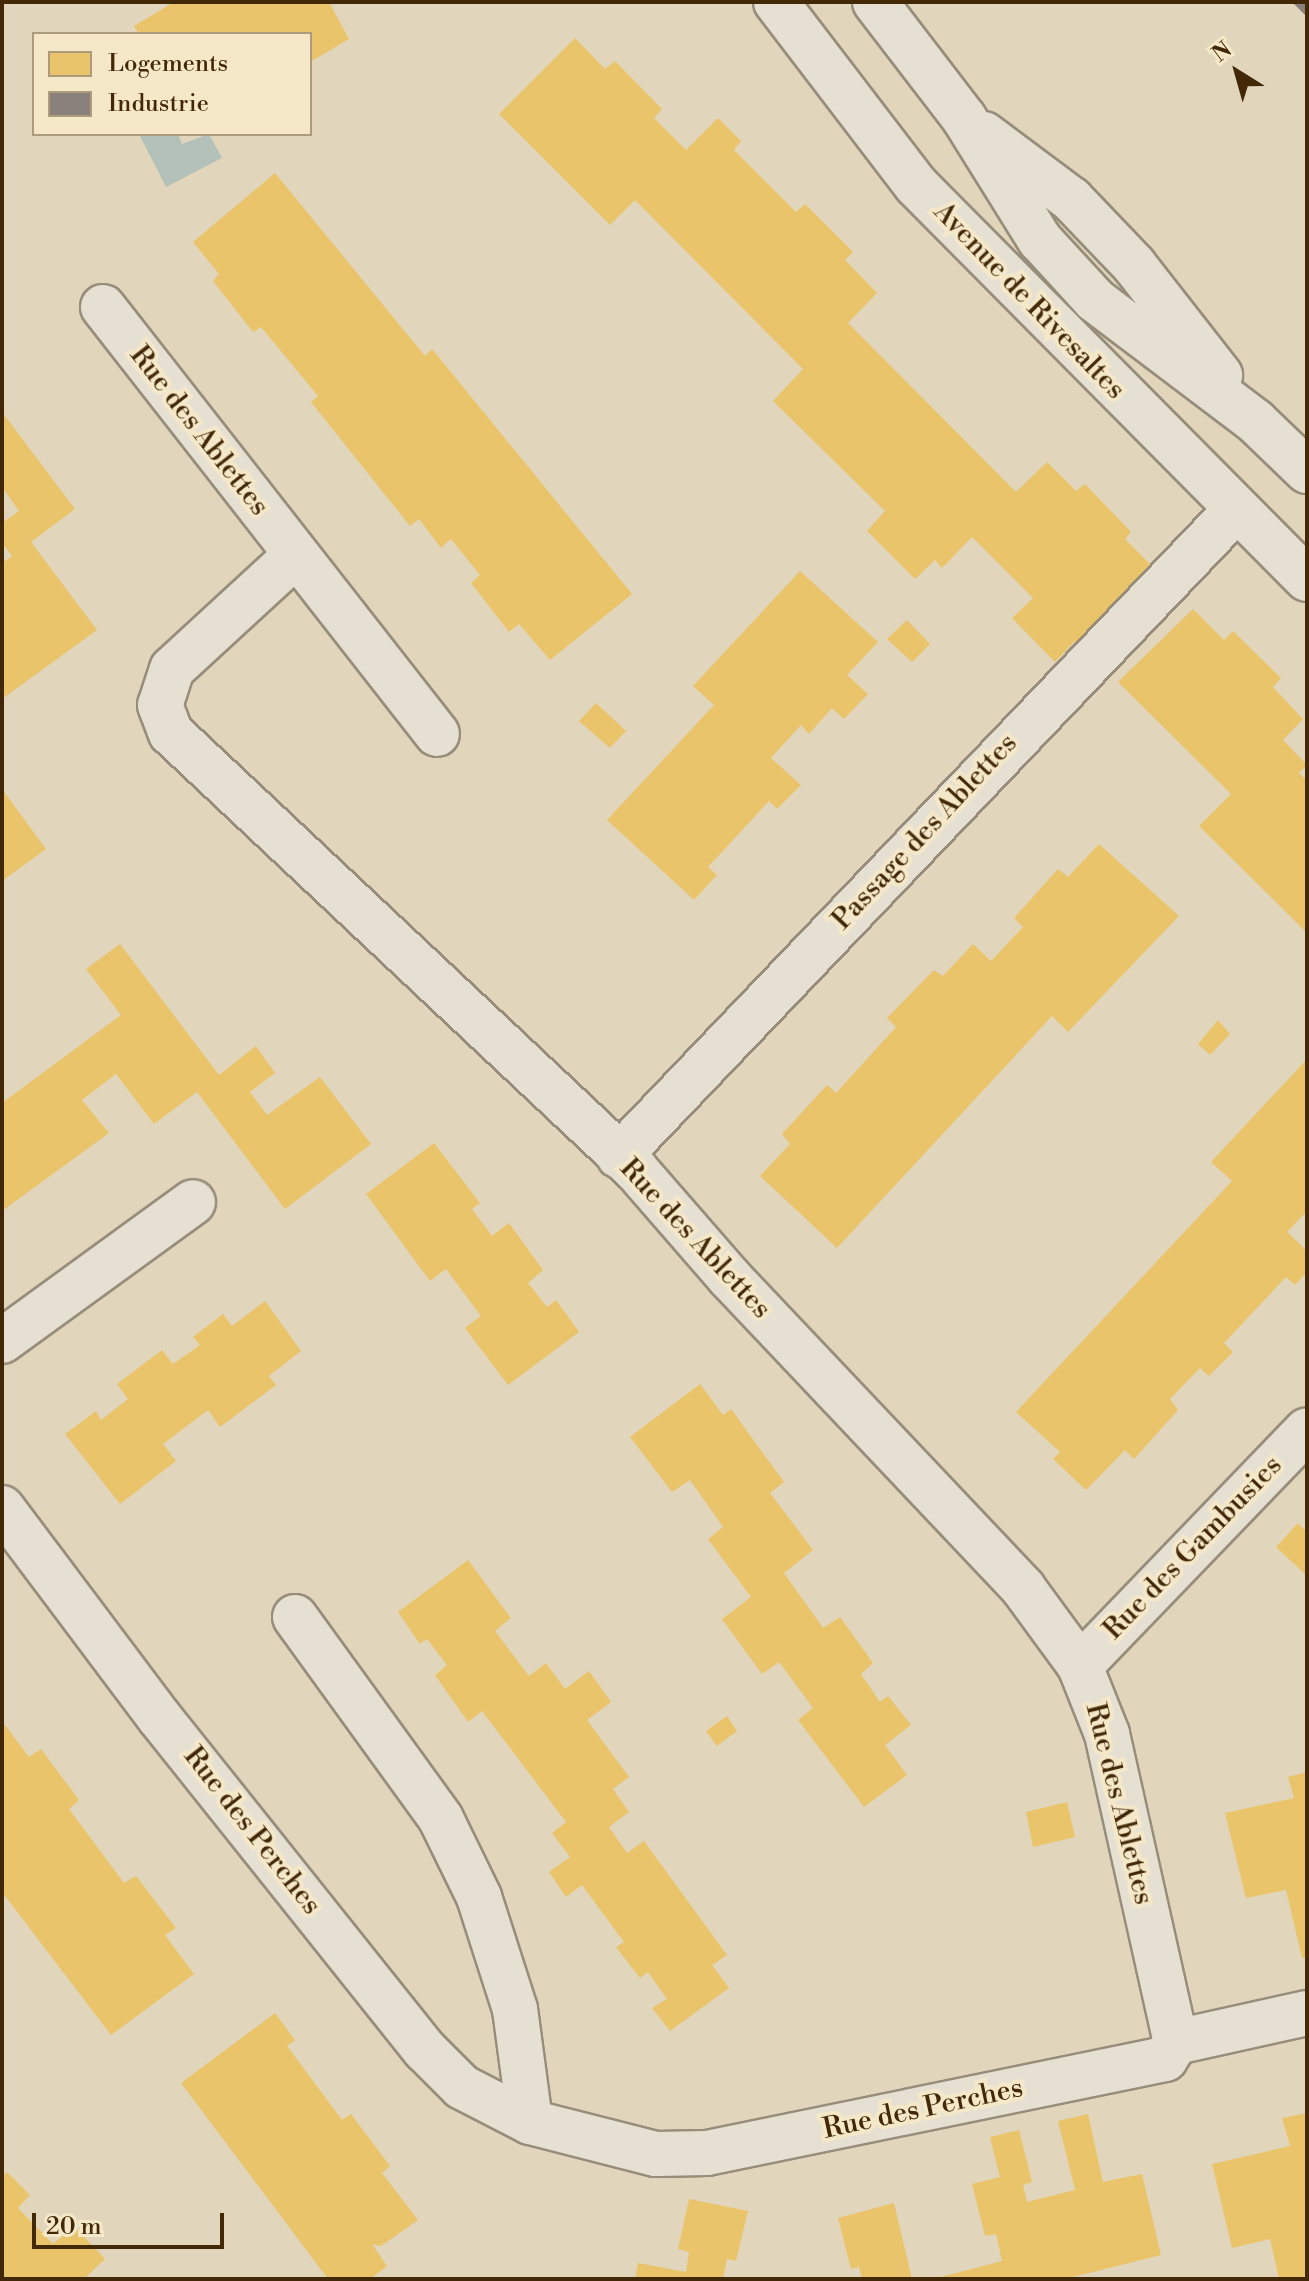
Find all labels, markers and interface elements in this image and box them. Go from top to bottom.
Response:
legend [32,32,312,136]
north arrow [1197,32,1277,112]
text: N [1207,36,1237,68]
text: Logements [108,49,228,79]
text: Industrie [108,89,209,119]
street label: Avenue de Rivesaltes [926,195,1132,407]
street label: Rue des Ablettes [122,339,276,523]
street label: Passage des Ablettes [825,727,1025,937]
street label: Rue des Ablettes [612,1152,778,1326]
street label: Rue des Gambusies [1097,1449,1289,1647]
street label: Rue des Ablettes [1078,1700,1160,1908]
street label: Rue des Perches [176,1740,328,1922]
street label: Rue des Perches [820,2071,1026,2147]
scale bar [36,2197,228,2247]
text: 20 m [46,2212,102,2242]

